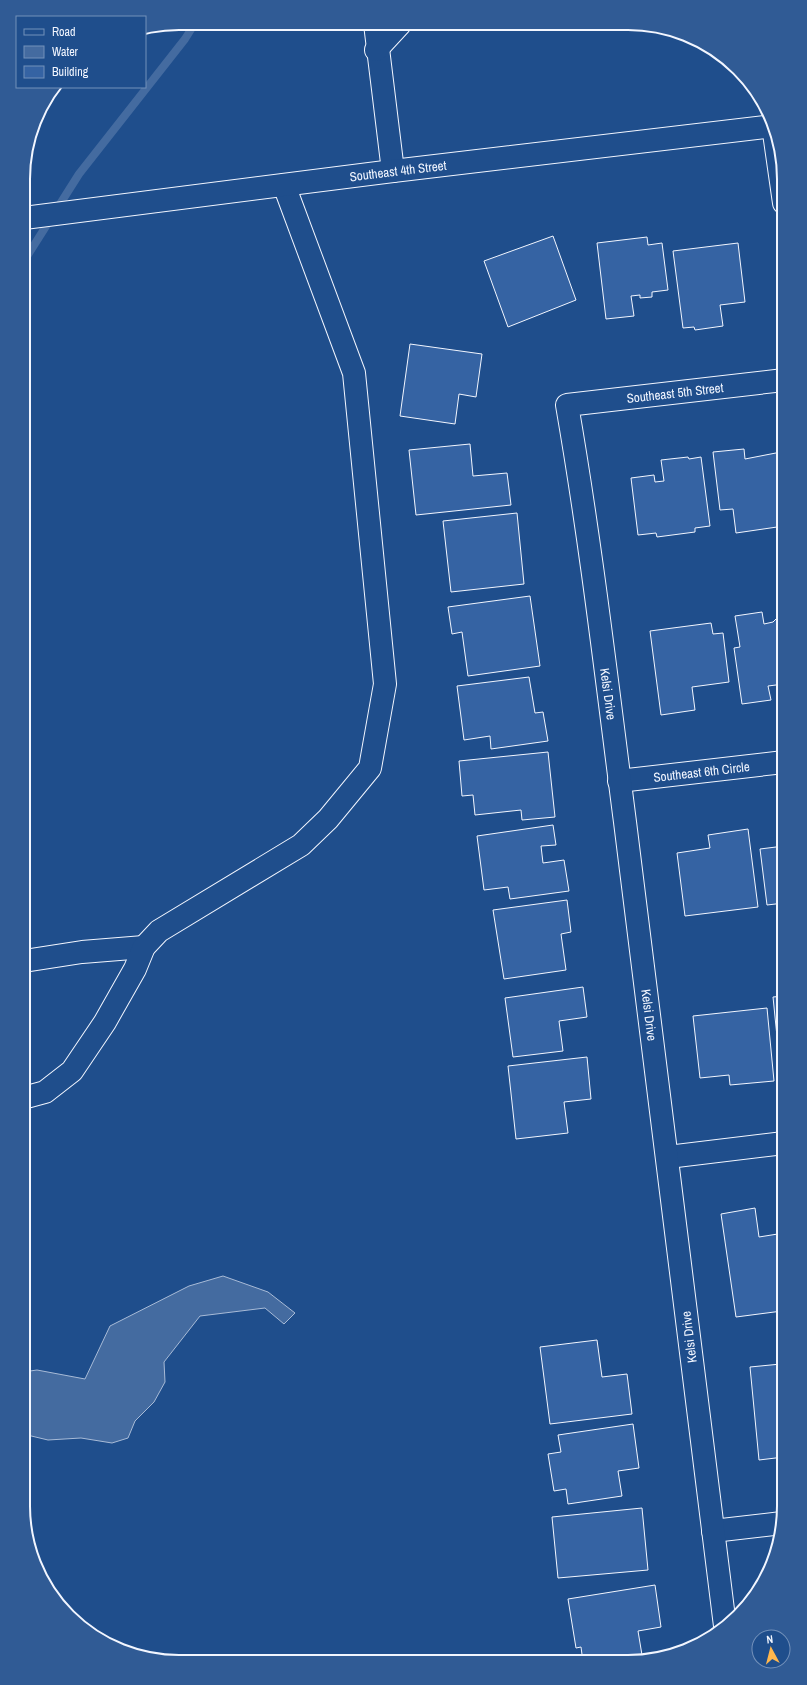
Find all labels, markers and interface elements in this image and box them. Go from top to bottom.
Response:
legend [16,16,146,88]
text: Road [52,24,76,40]
text: Water [52,44,79,60]
text: Building [52,64,89,80]
street label: Southeast 4th Street [349,156,447,185]
street label: Southeast 5th Street [626,379,724,407]
street label: Kelsi Drive [596,667,620,721]
street label: Southeast 6th Circle [652,758,751,785]
street label: Kelsi Drive [637,988,661,1042]
street label: Kelsi Drive [677,1310,701,1364]
north arrow [751,1629,791,1669]
text: N [766,1632,774,1646]

